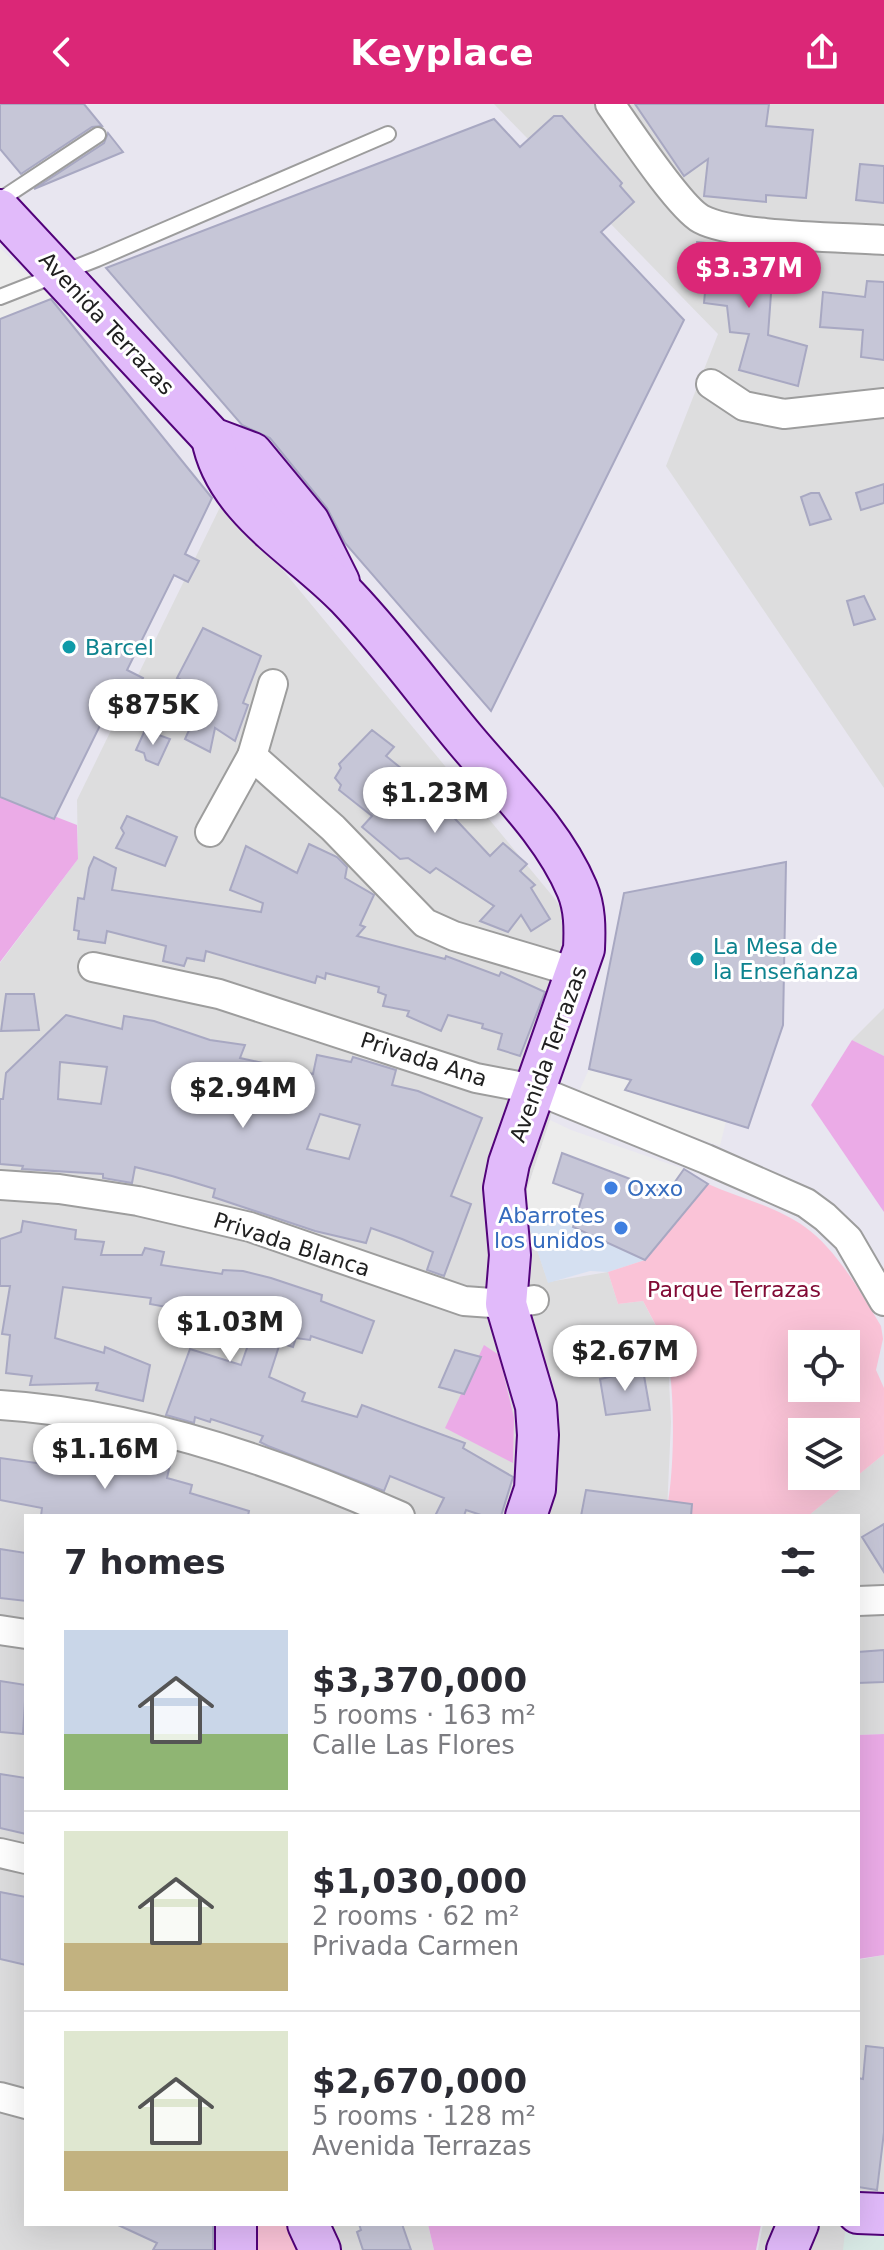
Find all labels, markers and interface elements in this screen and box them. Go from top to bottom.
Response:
icon: back [40,30,84,74]
icon: share [800,30,844,74]
text: Keyplace [350,32,534,73]
pin: $3.37M [684,242,814,310]
street label: Avenida Terrazas [34,247,179,400]
text: $3.37M [695,253,803,283]
place label: Barcel [85,635,154,660]
marker: Barcel [60,638,78,656]
pin: $875K [97,679,209,747]
text: $875K [107,690,199,720]
pin: $1.23M [370,767,500,835]
text: $1.23M [381,778,489,808]
place label: La Mesa de la Enseñanza [713,934,859,984]
marker: La Mesa de la Enseñanza [688,950,706,968]
street label: Avenida Terrazas [505,963,592,1146]
street label: Privada Ana [357,1027,490,1092]
pin: $2.94M [178,1062,308,1130]
text: $2.94M [189,1073,297,1103]
place label: Oxxo [627,1176,683,1201]
marker: Oxxo [602,1179,620,1197]
place label: Abarrotes los unidos [494,1203,605,1253]
street label: Privada Blanca [210,1207,373,1282]
marker: Abarrotes los unidos [612,1219,630,1237]
park label: Parque Terrazas [647,1277,821,1302]
pin: $1.03M [165,1296,295,1364]
text: $1.03M [176,1307,284,1337]
pin: $2.67M [560,1325,690,1393]
map controls [788,1330,860,1490]
button: locate [788,1330,860,1402]
text: $2.67M [571,1336,679,1366]
button: layers [788,1418,860,1490]
pin: $1.16M [40,1423,170,1491]
text: $1.16M [51,1434,159,1464]
icon: filters [776,1540,820,1584]
text: 7 homes [64,1542,226,1582]
text: $3,370,000 [312,1660,527,1700]
icon: home [128,1662,224,1758]
text: 5 rooms · 163 m² [312,1700,536,1730]
text: Calle Las Flores [312,1730,515,1760]
text: $1,030,000 [312,1861,527,1901]
icon: home [128,1863,224,1959]
text: 2 rooms · 62 m² [312,1901,520,1931]
text: Privada Carmen [312,1931,519,1961]
text: $2,670,000 [312,2061,527,2101]
icon: home [128,2063,224,2159]
text: 5 rooms · 128 m² [312,2101,536,2131]
text: Avenida Terrazas [312,2131,532,2161]

